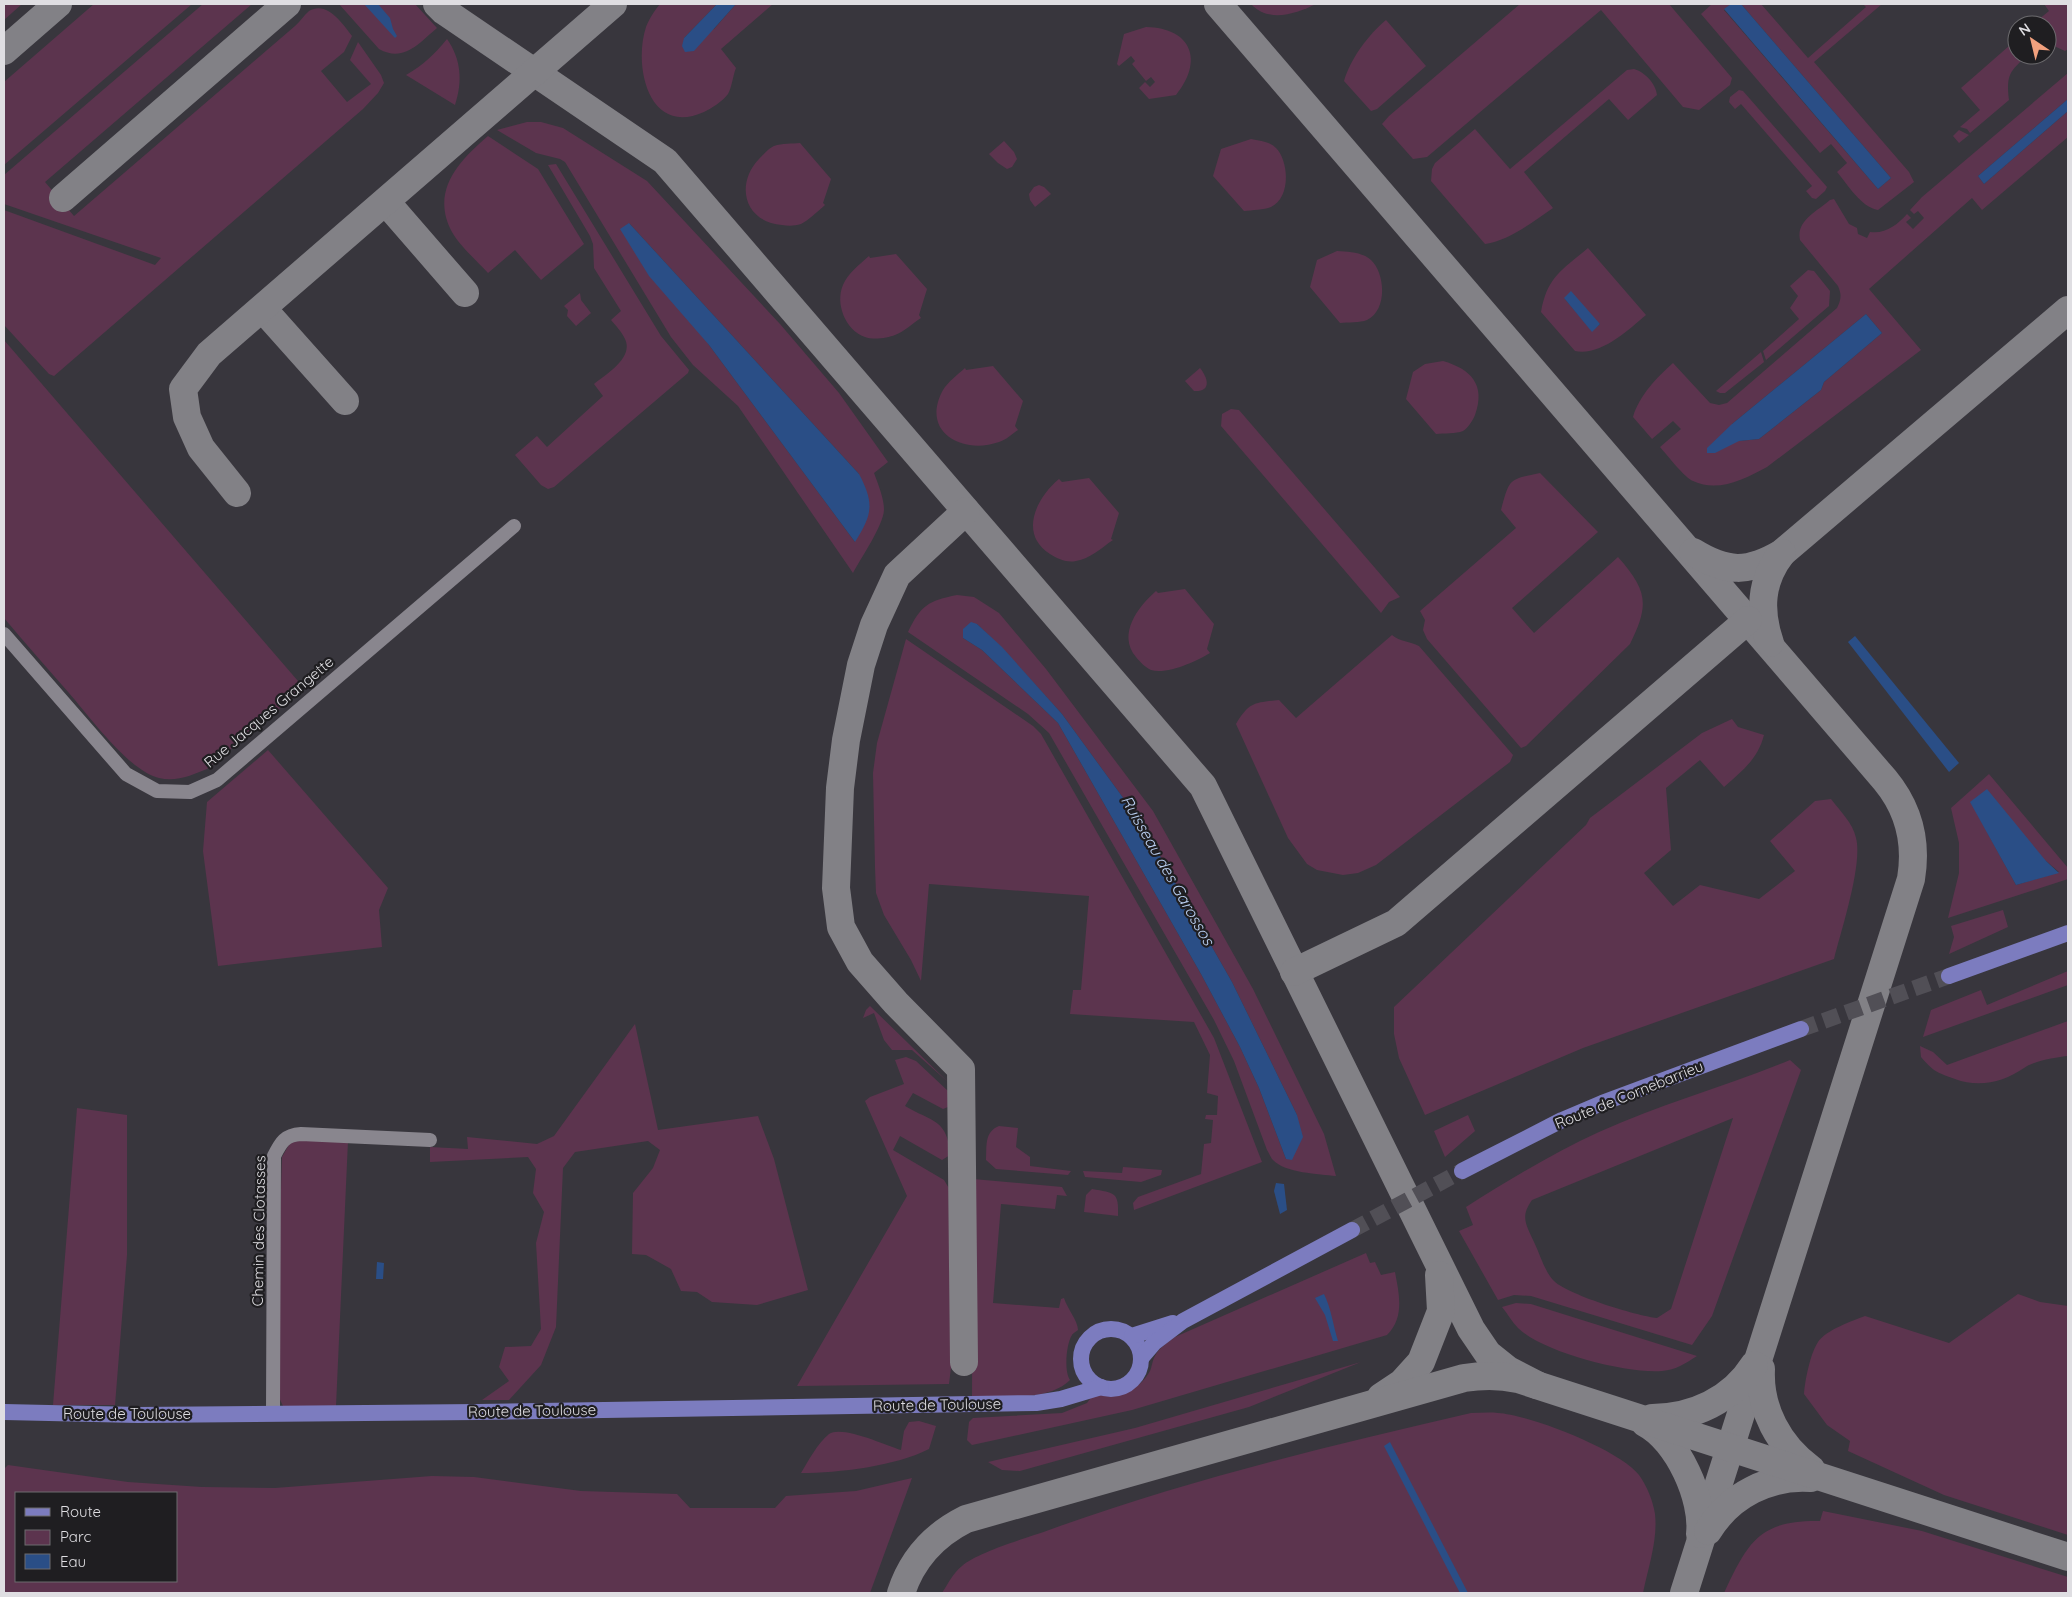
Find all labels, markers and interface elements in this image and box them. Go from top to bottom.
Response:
north arrow [2007,15,2057,65]
text: N [2015,19,2034,40]
street label: Rue Jacques Grangette [200,652,337,771]
water label: Ruisseau des Garossos [1117,792,1220,950]
street label: Route de Cornebarrieu [1552,1056,1706,1133]
street label: Chemin des Clotasses [248,1155,269,1307]
street label: Route de Toulouse [873,1394,1001,1415]
street label: Route de Toulouse [468,1400,596,1421]
street label: Route de Toulouse [63,1404,191,1423]
legend [15,1492,178,1582]
text: Route [60,1502,101,1521]
text: Parc [60,1527,91,1546]
text: Eau [60,1552,86,1571]

